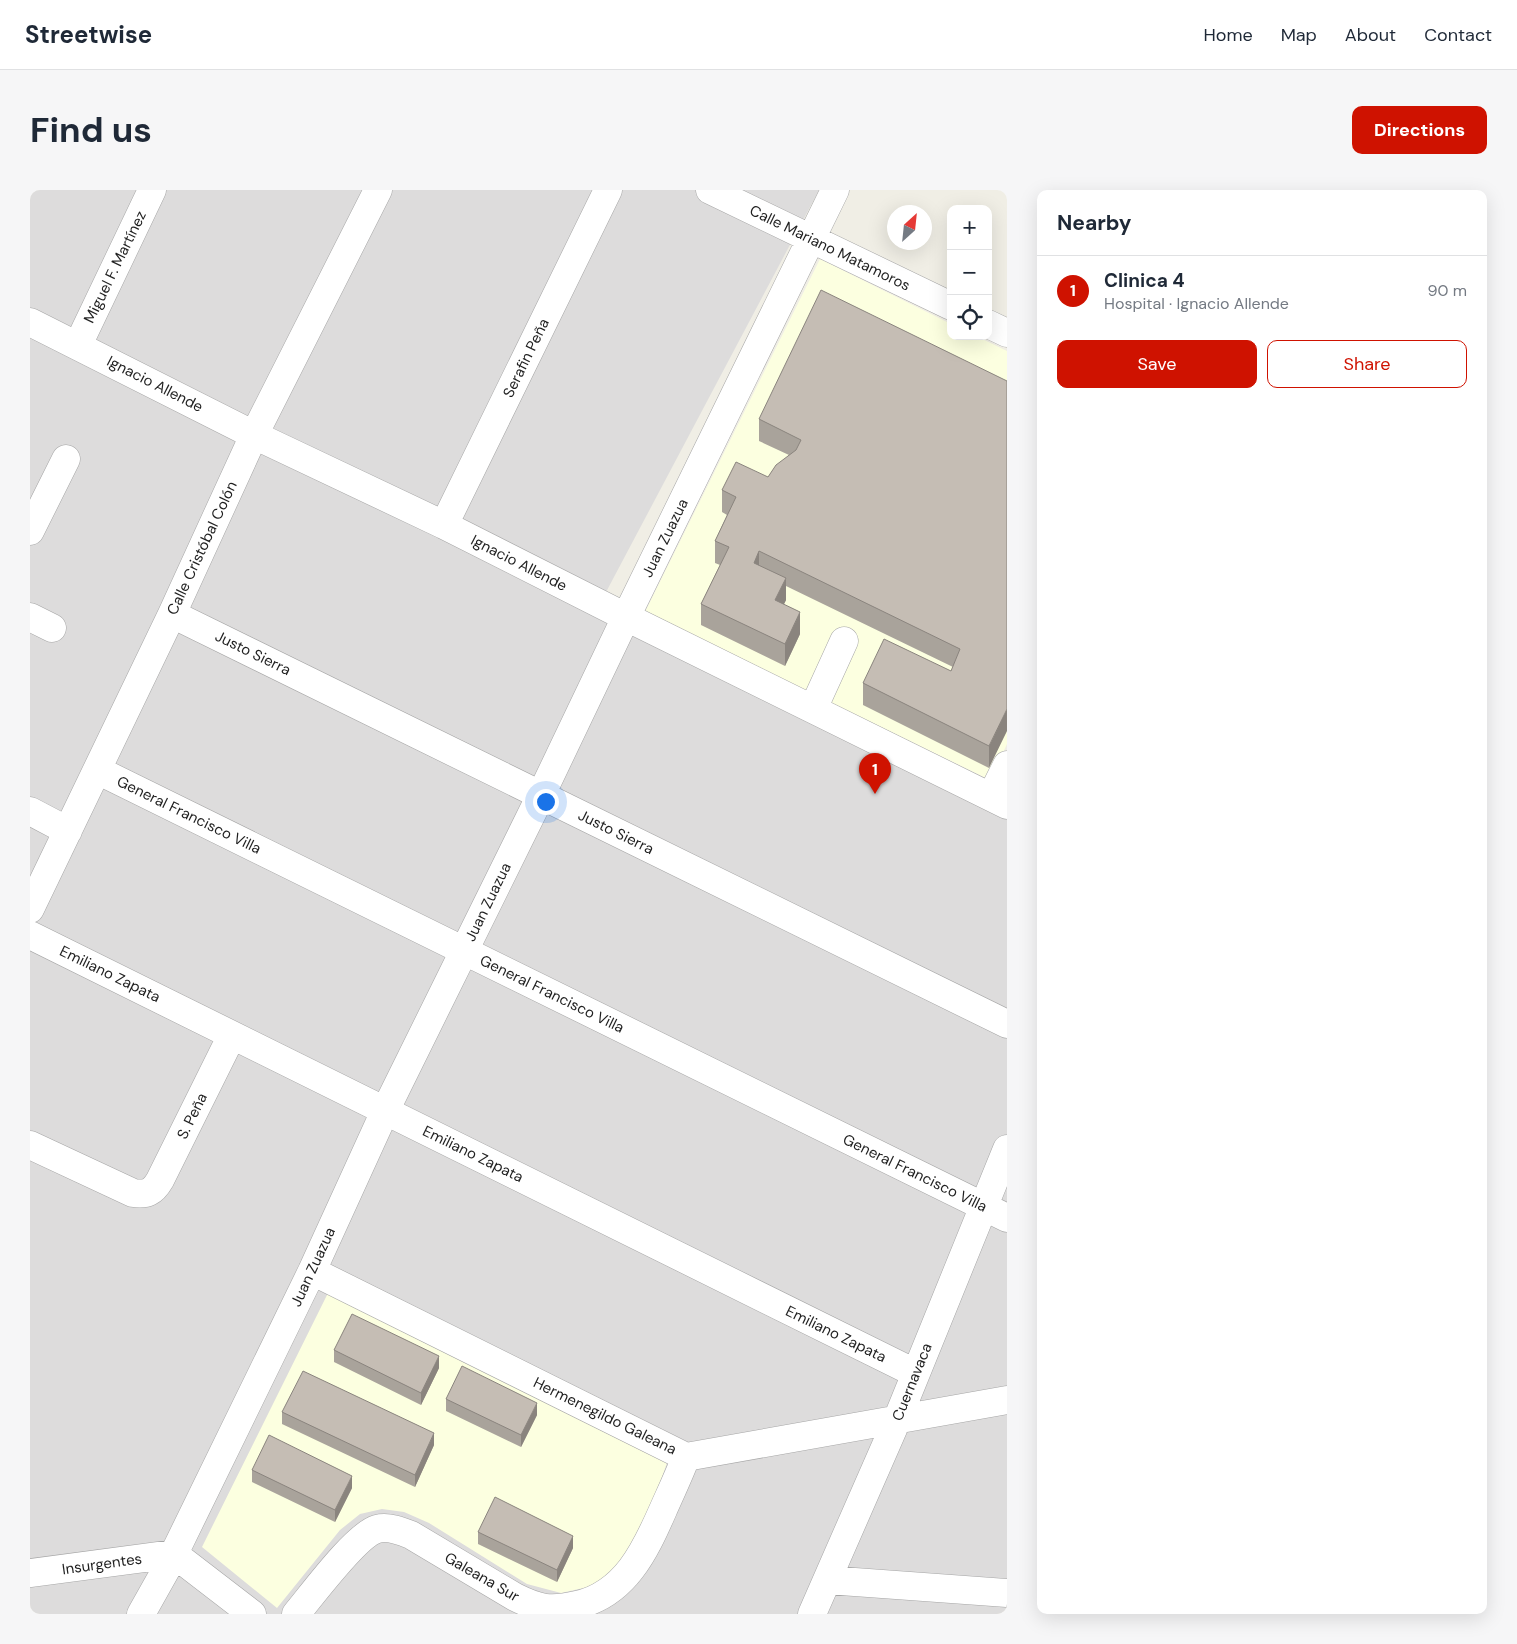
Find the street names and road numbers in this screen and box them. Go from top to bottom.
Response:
street label: Calle Mariano Matamoros [746,200,914,296]
street label: Miguel F. Martínez [79,207,151,327]
street label: Serafin Peña [498,315,554,401]
street label: Ignacio Allende [103,351,207,417]
street label: Calle Cristóbal Colón [162,478,242,618]
street label: Juan Zuazua [637,495,693,581]
street label: Ignacio Allende [467,530,571,596]
street label: Justo Sierra [212,626,294,680]
street label: General Francisco Villa [114,771,264,859]
street label: Justo Sierra [575,805,657,859]
street label: Juan Zuazua [460,859,516,945]
street label: Emiliano Zapata [56,941,164,1007]
street label: General Francisco Villa [477,950,627,1038]
street label: S. Peña [172,1089,212,1143]
street label: Emiliano Zapata [419,1121,527,1187]
street label: General Francisco Villa [840,1129,990,1217]
street label: Juan Zuazua [286,1224,340,1310]
street label: Emiliano Zapata [782,1301,890,1367]
street label: Cuernavaca [887,1340,937,1424]
street label: Hermenegildo Galeana [530,1373,680,1459]
street label: Insurgentes [61,1548,143,1580]
street label: Galeana Sur [441,1548,523,1607]

